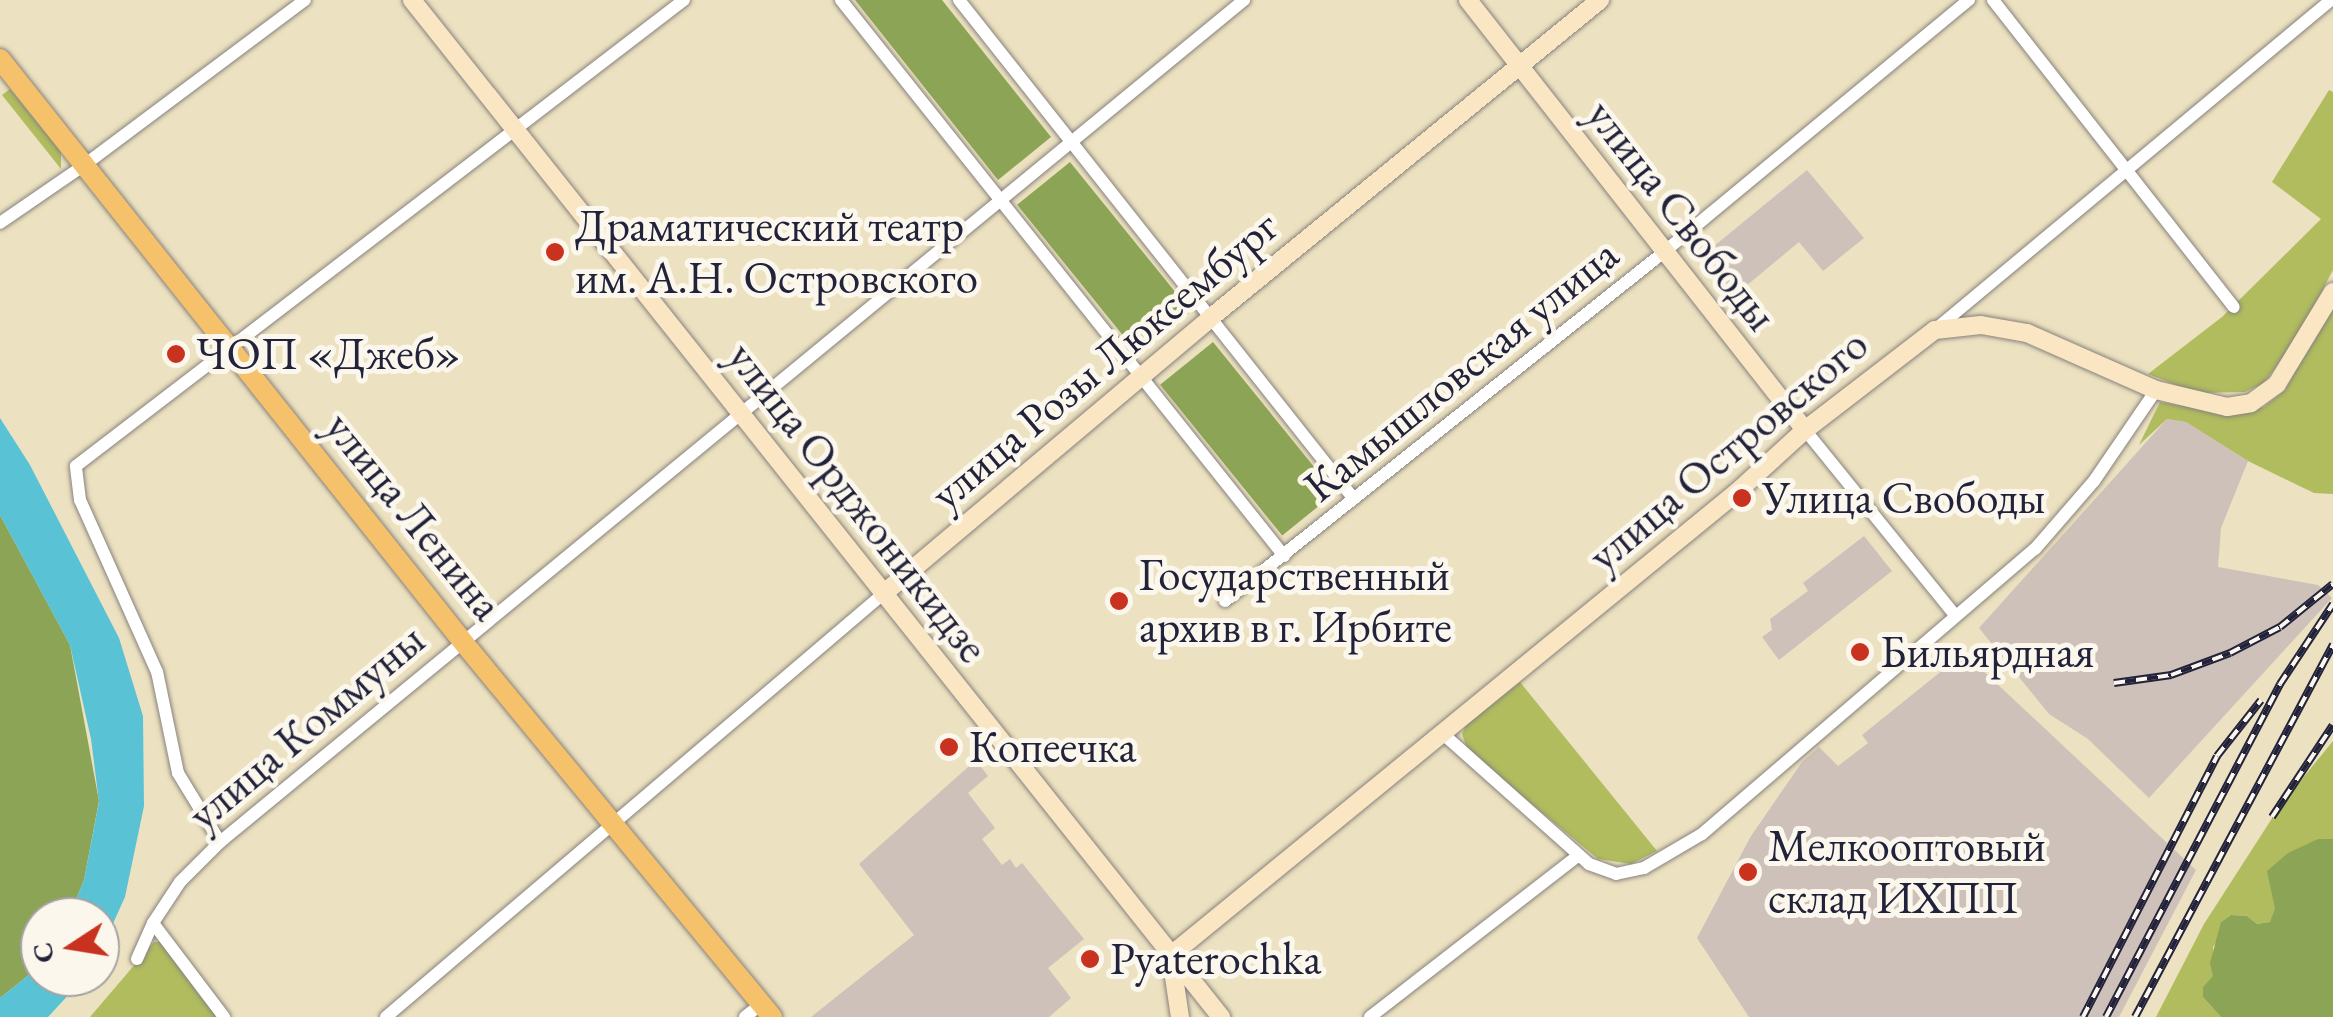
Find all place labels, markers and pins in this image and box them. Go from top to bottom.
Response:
place label: Драматический театр им. А.Н. Островского [575,199,978,305]
marker: Драматический театр им. А.Н. Островского [544,241,566,263]
place label: ЧОП «Джеб» [196,327,461,381]
marker: ЧОП «Джеб» [165,343,187,365]
place label: Улица Свободы [1762,471,2045,525]
marker: Улица Свободы [1731,487,1753,509]
place label: Государственный архив в г. Ирбите [1139,548,1452,654]
marker: Государственный архив в г. Ирбите [1108,590,1130,612]
place label: Бильярдная [1880,625,2094,679]
marker: Бильярдная [1849,641,1871,663]
place label: Копеечка [969,720,1136,774]
marker: Копеечка [938,736,960,758]
place label: Мелкооптовый склад ИХПП [1768,819,2046,925]
marker: Мелкооптовый склад ИХПП [1737,861,1759,883]
place label: Pyaterochka [1110,932,1321,986]
marker: Pyaterochka [1079,948,1101,970]

